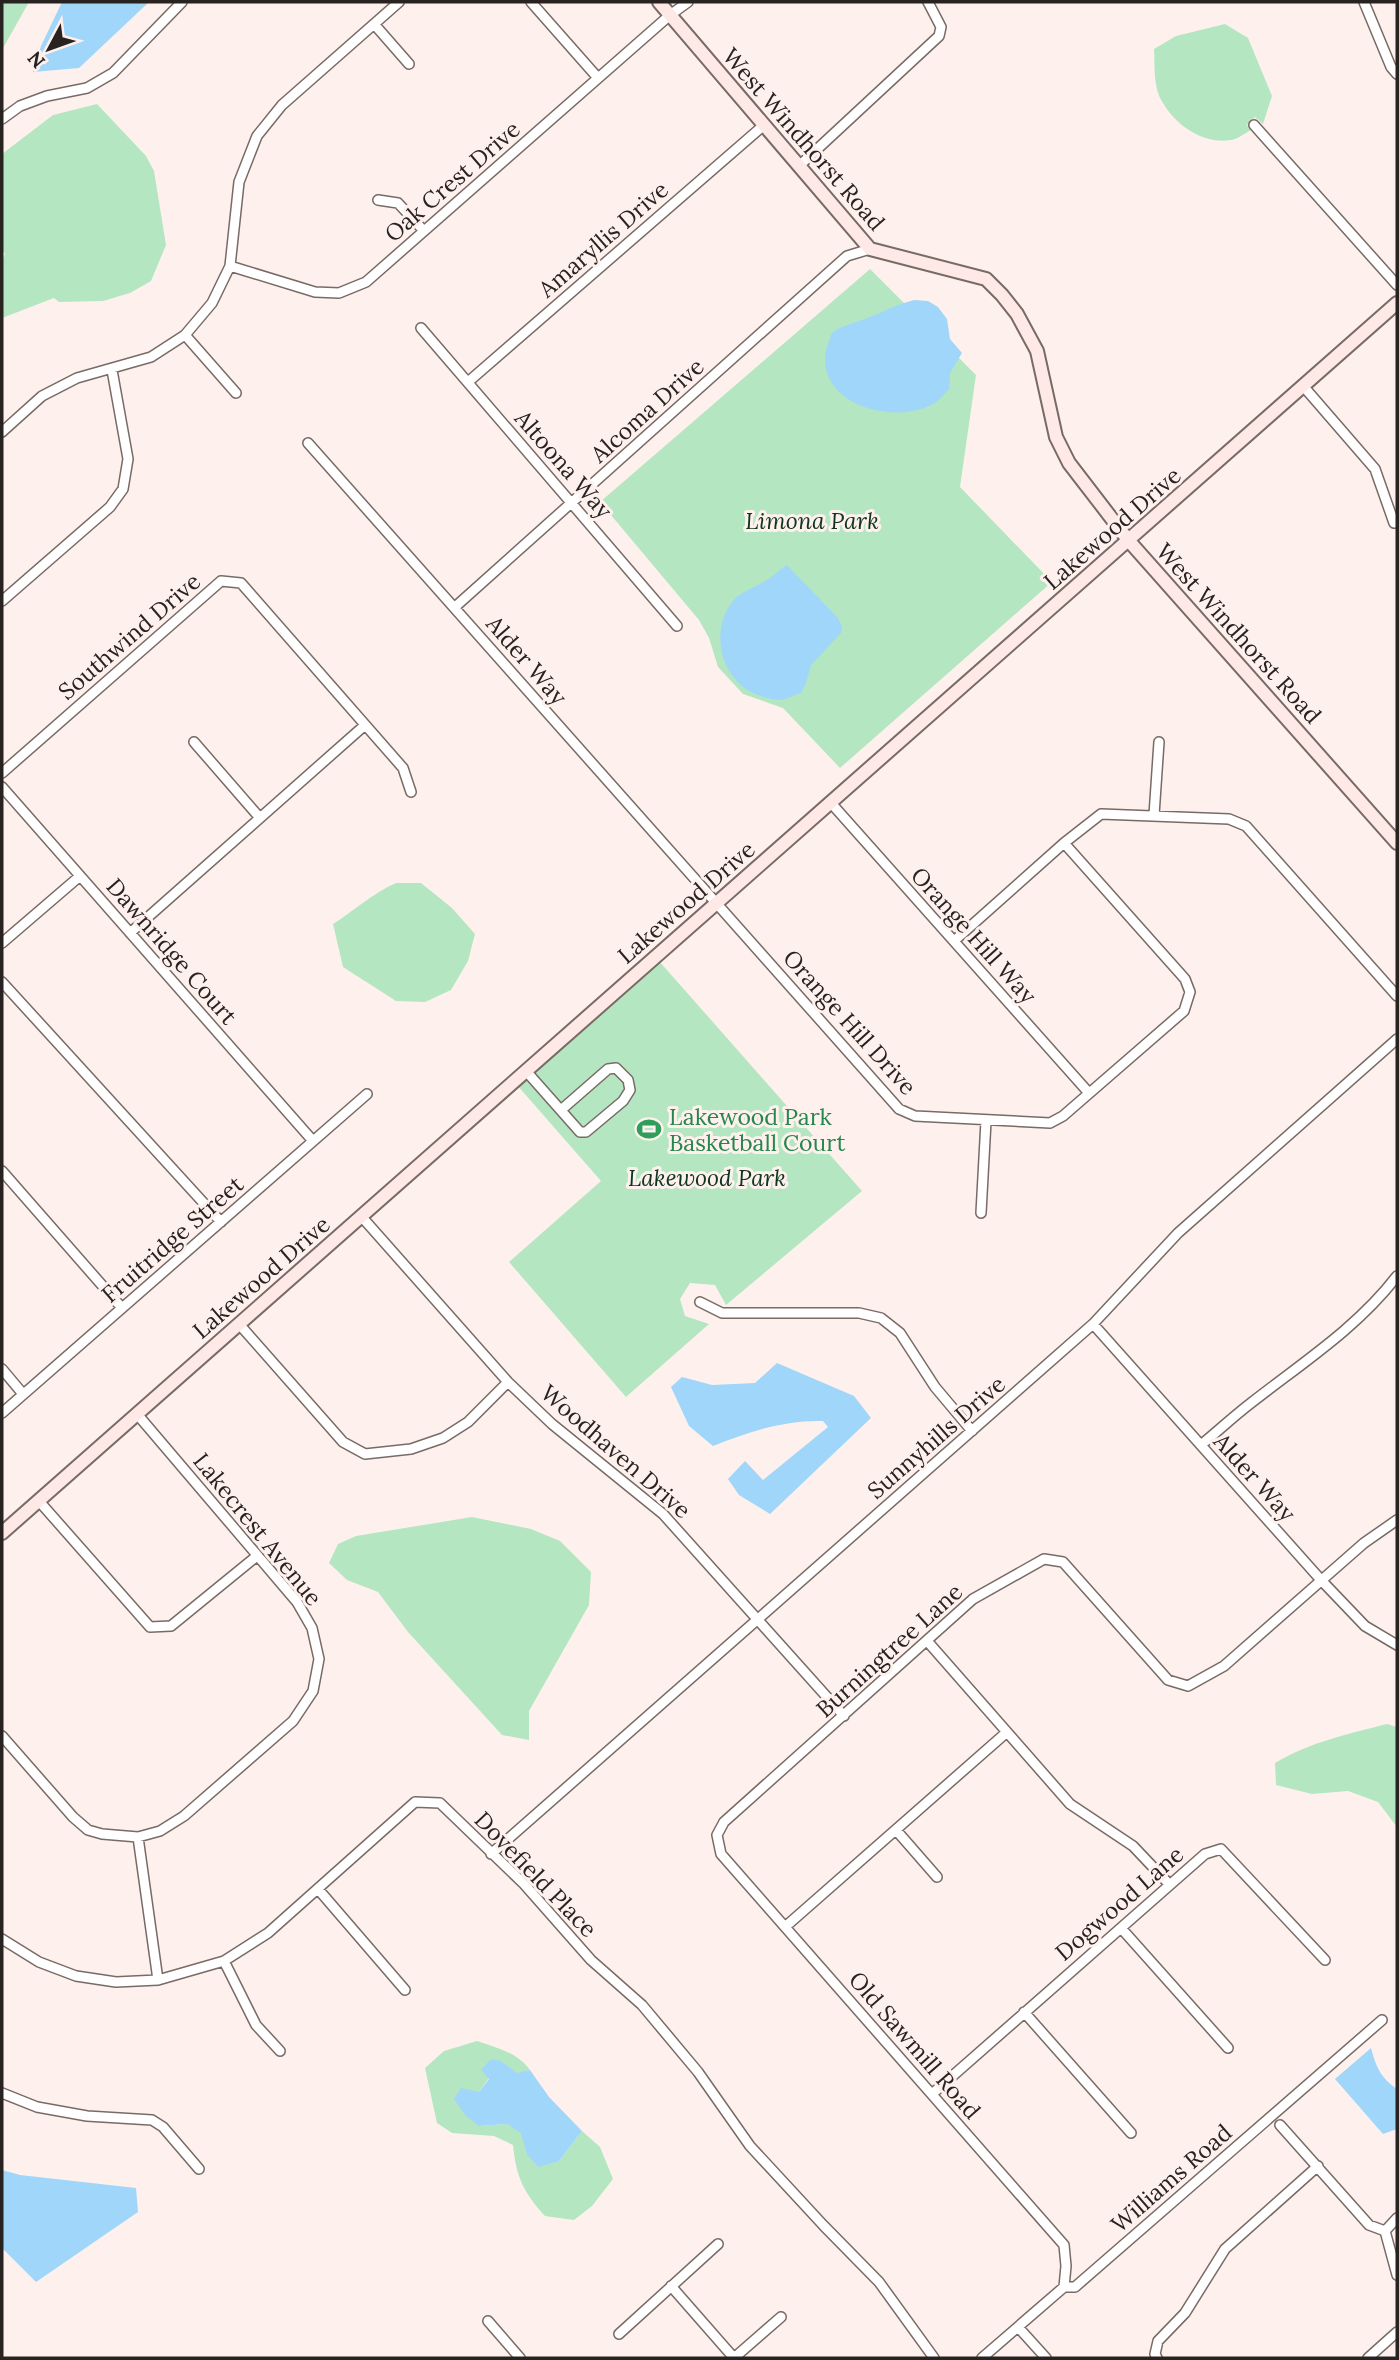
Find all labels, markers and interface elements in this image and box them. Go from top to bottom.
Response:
north arrow [14,14,84,84]
street label: West Windhorst Road [717,42,891,237]
text: N [22,47,50,74]
street label: Oak Crest Drive [378,114,526,248]
street label: Amaryllis Drive [531,175,674,304]
street label: Alcoma Drive [584,352,710,469]
street label: Altoona Way [508,403,619,525]
street label: Lakewood Drive [1037,460,1187,596]
park label: Limona Park [745,506,879,535]
street label: West Windhorst Road [1150,537,1328,729]
street label: Southwind Drive [52,566,206,706]
street label: Alder Way [480,609,574,711]
street label: Lakewood Drive [611,834,761,970]
street label: Orange Hill Way [905,861,1043,1010]
street label: Dawnridge Court [101,872,244,1030]
street label: Orange Hill Drive [777,943,923,1101]
place label: Lakewood Park Basketball Court [669,1102,845,1157]
sports icon: Lakewood Park Basketball Court [635,1115,663,1143]
park label: Lakewood Park [628,1163,786,1192]
street label: Fruitridge Street [95,1170,249,1308]
street label: Lakewood Drive [186,1209,336,1345]
street label: Sunnyhills Drive [861,1369,1011,1505]
street label: Woodhaven Drive [535,1378,697,1524]
street label: Alder Way [1207,1426,1303,1528]
street label: Lakecrest Avenue [187,1447,329,1611]
street label: Burningtree Lane [810,1577,968,1723]
street label: Dovefield Place [469,1805,603,1943]
street label: Dogwood Lane [1049,1839,1189,1967]
street label: Old Sawmill Road [843,1965,987,2125]
street label: Williams Road [1105,2118,1237,2238]

